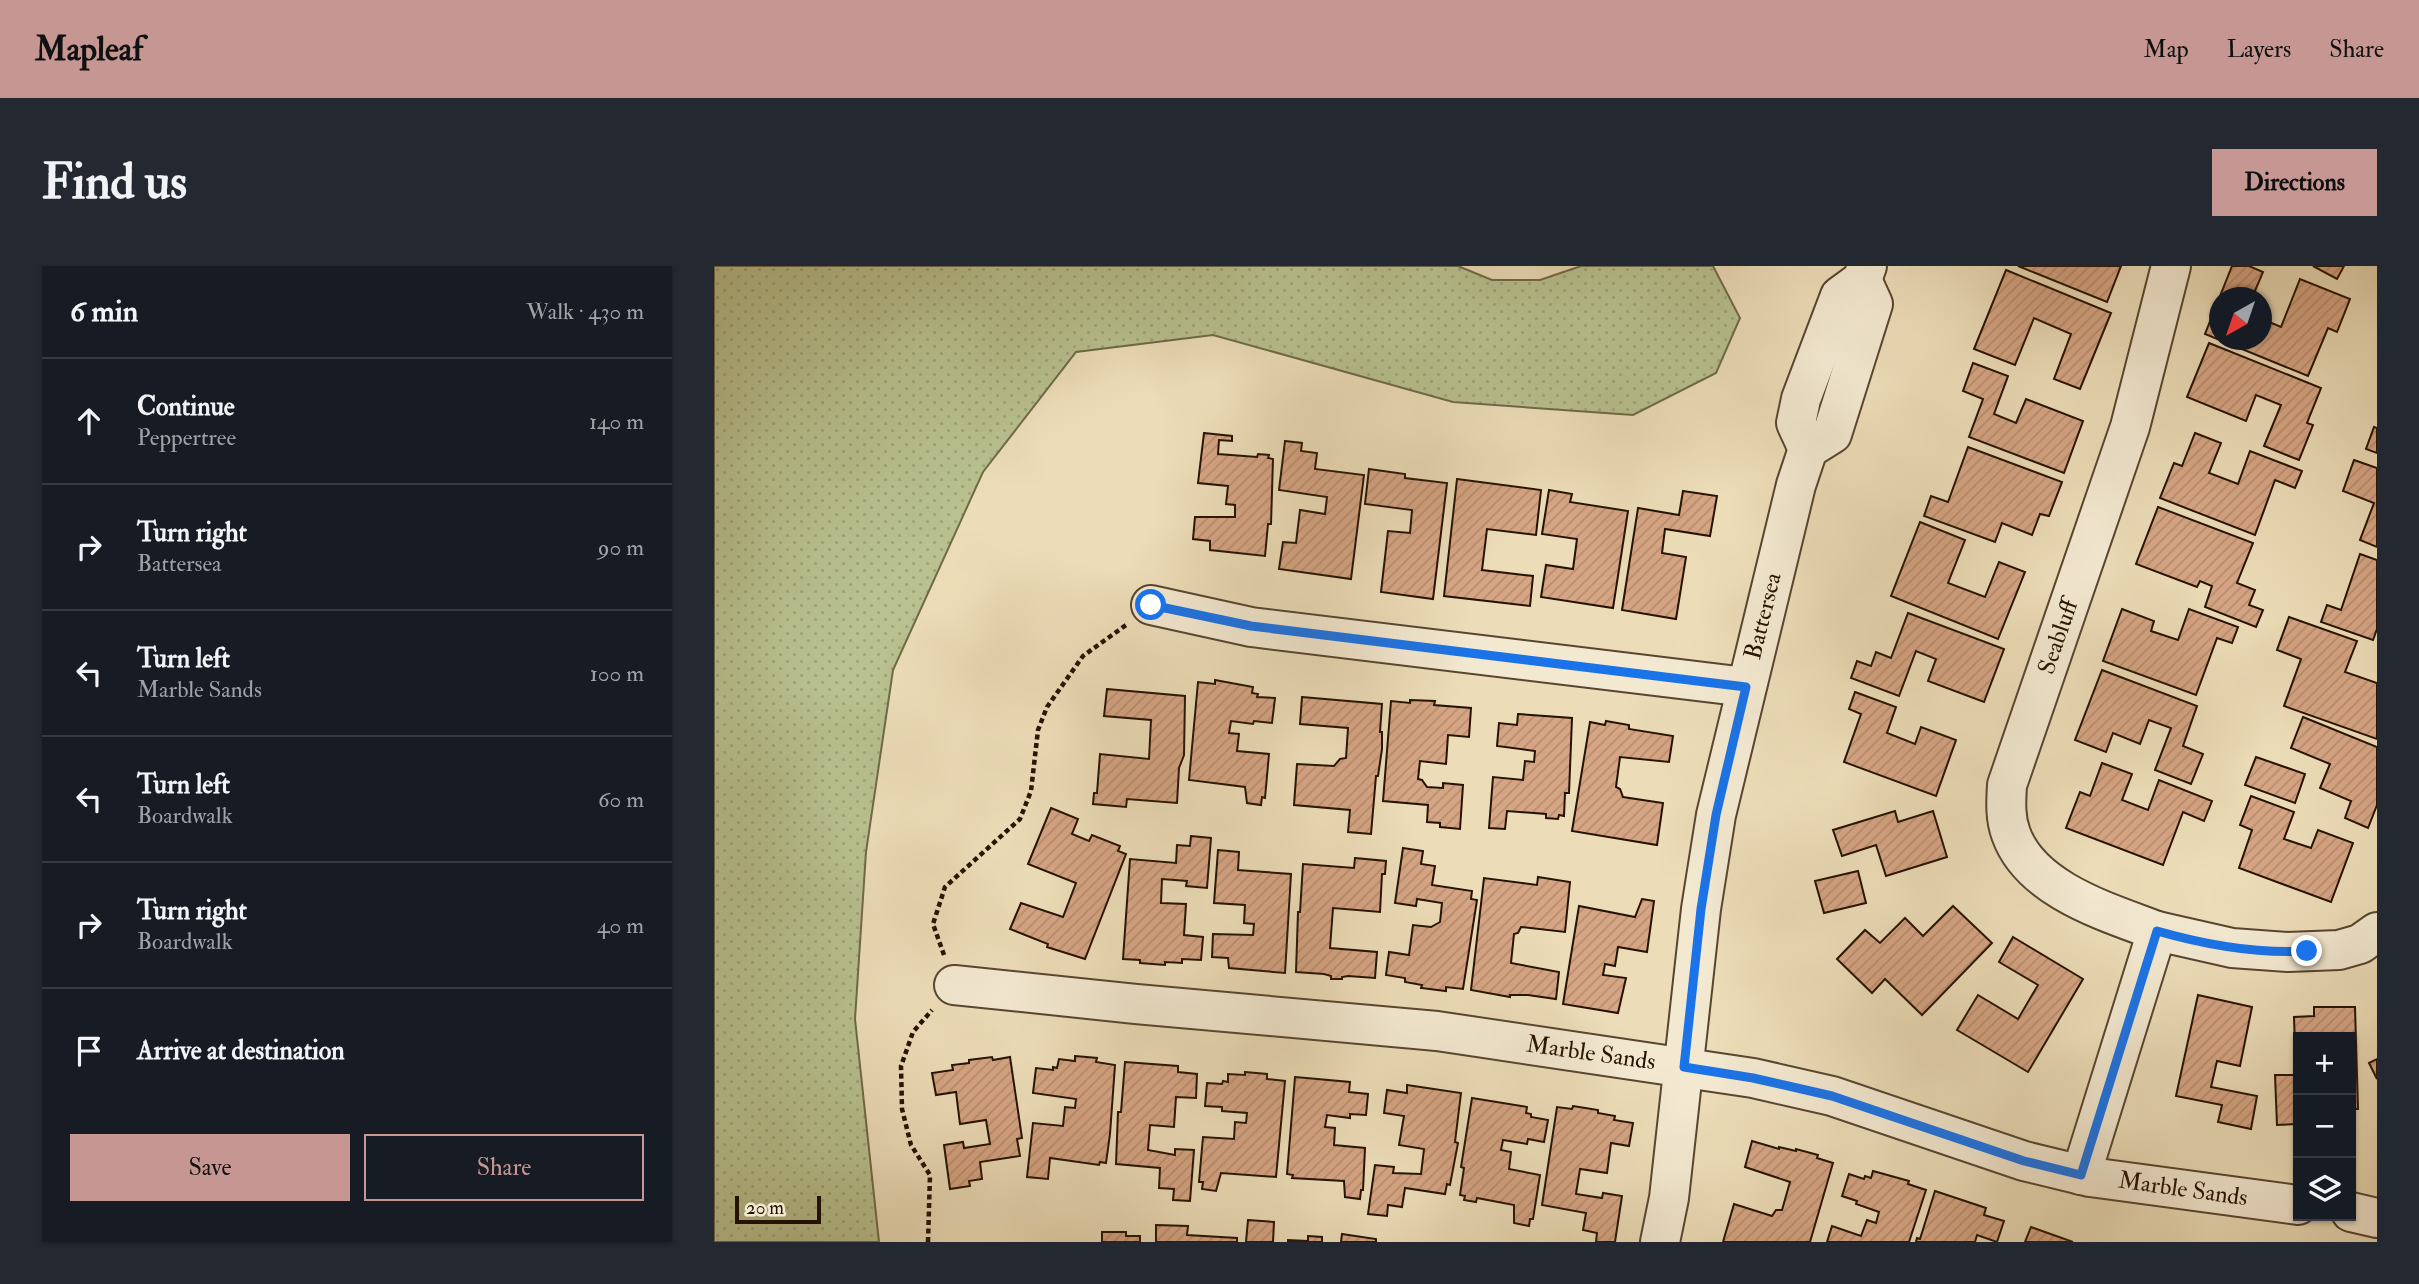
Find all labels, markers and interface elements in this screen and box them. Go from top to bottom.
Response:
text: Mapleaf [35,29,143,70]
text: Map [2144,34,2189,65]
text: Layers [2227,34,2291,65]
text: Share [2329,34,2384,65]
button: Directions [2212,149,2377,216]
text: Find us [42,152,187,213]
north arrow [2209,287,2272,350]
text: 6 min [70,293,138,330]
text: Walk · 430 m [526,297,644,326]
text: Continue [137,391,235,423]
icon: ahead [70,402,108,440]
text: 140 m [589,407,644,436]
text: Peppertree [137,423,236,452]
text: Turn right [137,517,247,549]
icon: right [70,528,108,566]
text: 90 m [598,533,644,562]
text: Battersea [137,549,222,578]
street label: Battersea [1737,568,1789,663]
route start [1135,589,1166,620]
street label: Seabluff [2031,591,2087,678]
text: Turn left [137,643,230,675]
icon: left [70,654,108,692]
text: 100 m [590,659,644,688]
text: Marble Sands [137,675,262,704]
text: Turn left [137,769,230,801]
icon: left [70,780,108,818]
text: 60 m [598,785,644,814]
text: Boardwalk [137,801,233,830]
text: Turn right [137,895,247,927]
icon: right [70,906,108,944]
text: 40 m [597,911,644,940]
text: Boardwalk [137,927,233,956]
route end [2291,935,2322,966]
street label: Marble Sands [1524,1029,1658,1077]
icon: arrive [70,1032,108,1070]
map controls [2293,1032,2356,1221]
button: + [2293,1032,2356,1095]
text: Arrive at destination [137,1035,345,1067]
button: − [2293,1095,2356,1158]
button: Save [70,1134,350,1201]
button: Share [364,1134,644,1201]
button: layers [2293,1158,2356,1221]
street label: Marble Sands [2116,1165,2250,1213]
scale bar [735,1193,821,1225]
text: 20 m [746,1196,784,1220]

